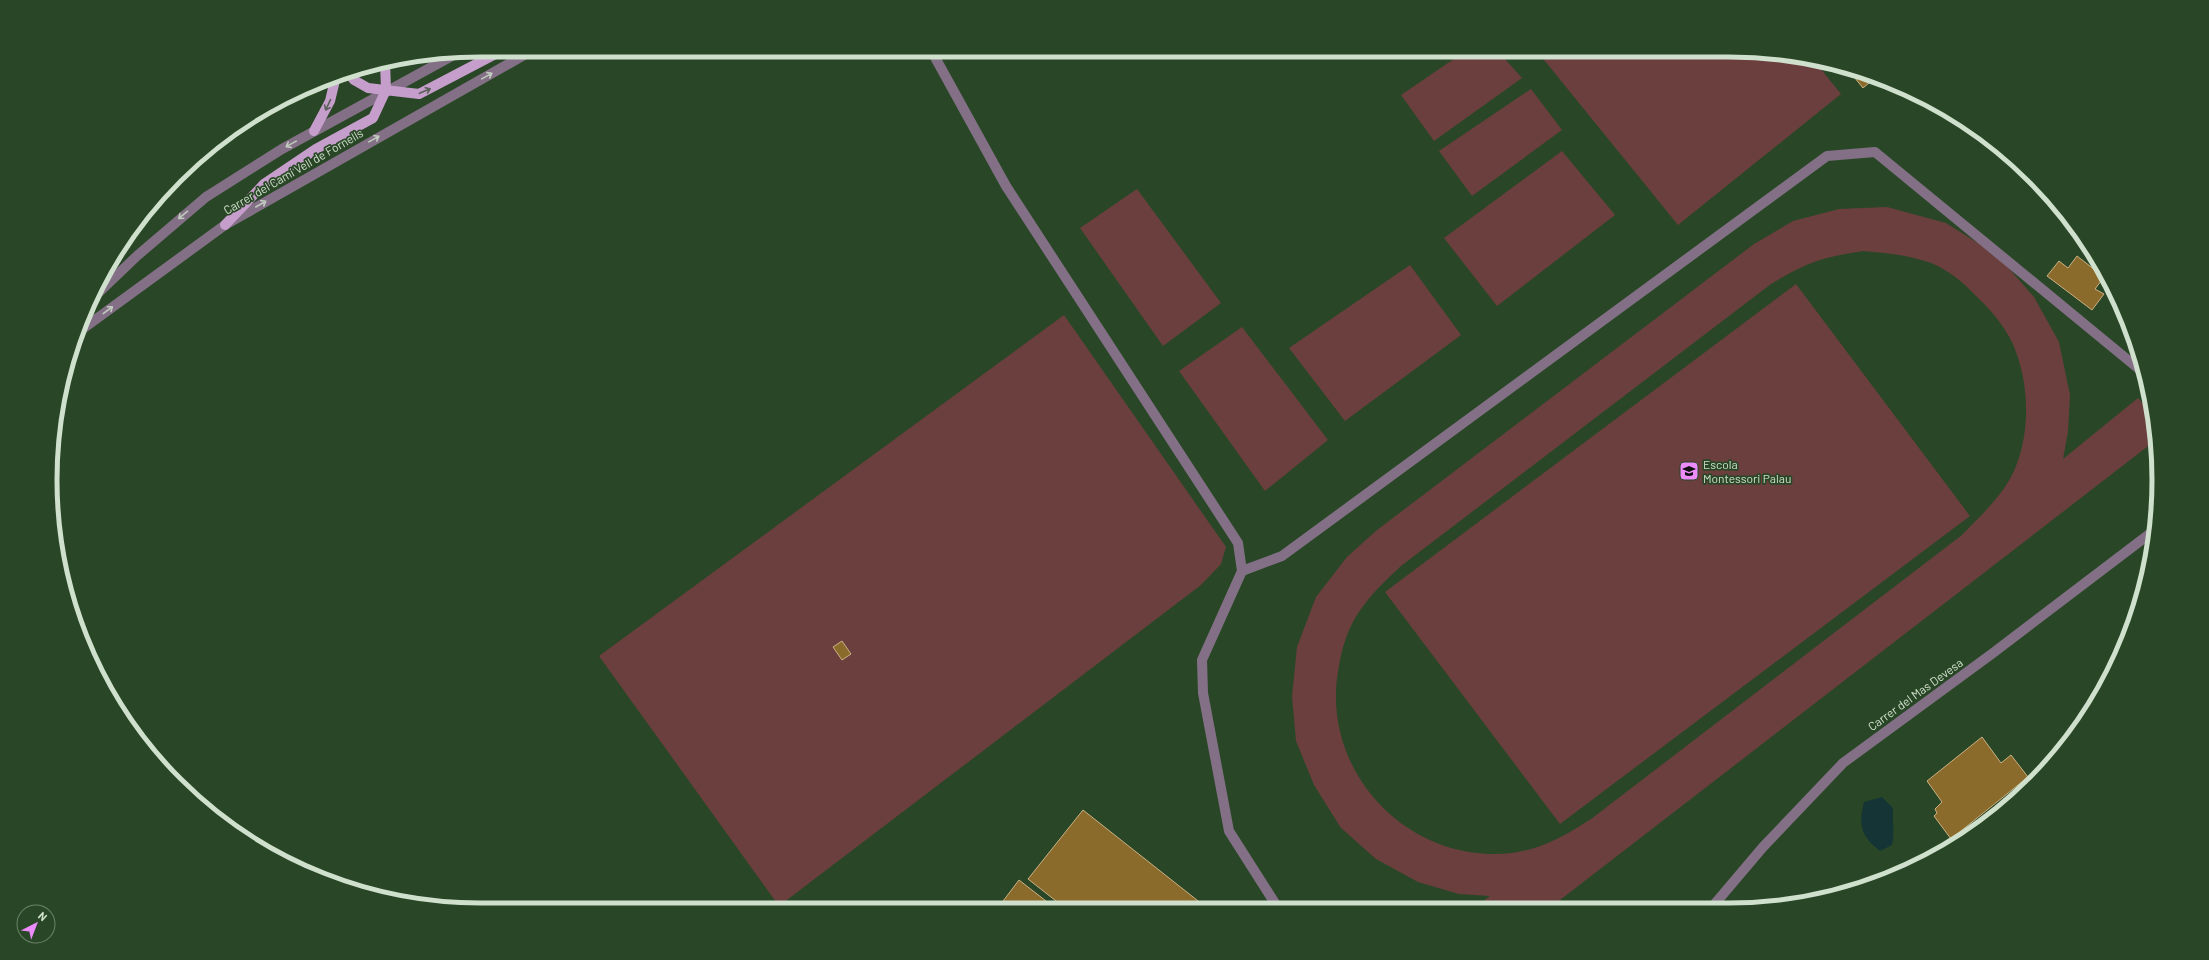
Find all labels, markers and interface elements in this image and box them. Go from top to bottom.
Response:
one-way arrow [481,71,493,79]
one-way arrow [418,87,430,94]
one-way arrow [324,98,331,110]
street label: Carrer del Camí Vell de Fornells [221,125,366,217]
one-way arrow [368,135,380,143]
one-way arrow [285,140,297,148]
one-way arrow [255,200,267,208]
one-way arrow [178,211,189,220]
one-way arrow [102,305,113,314]
place label: Escola Montessori Palau [1703,457,1791,485]
school or university icon: Escola Montessori Palau [1678,460,1700,482]
street label: Carrer del Mas Devesa [1865,655,1965,733]
north arrow [16,904,56,944]
text: N [36,909,50,923]

